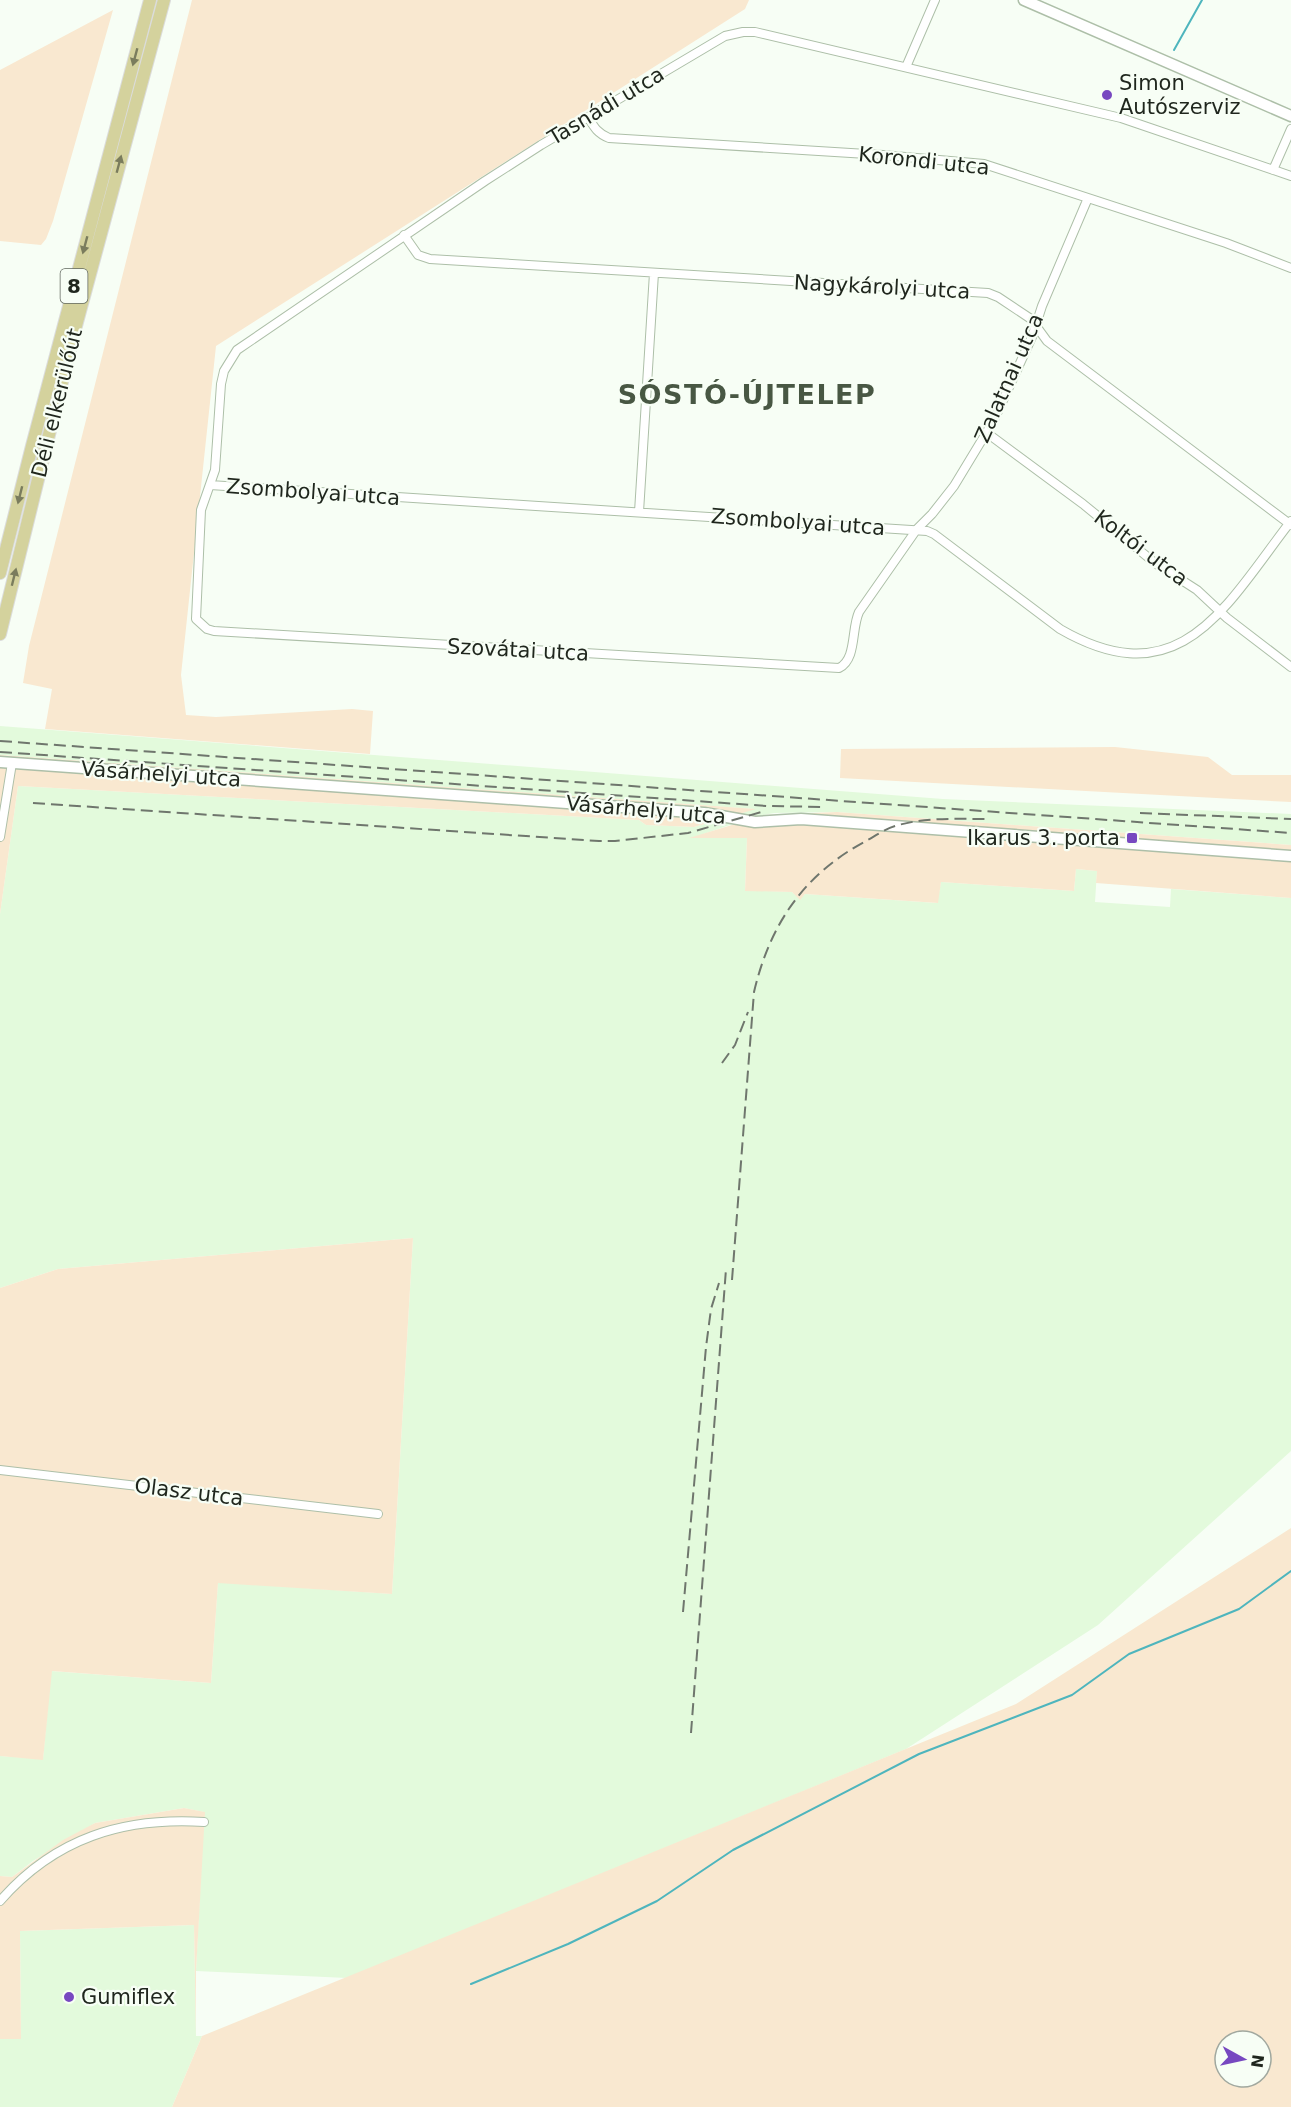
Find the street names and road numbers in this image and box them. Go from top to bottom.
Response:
street label: Tasnádi utca [543,62,668,151]
street label: Korondi utca [857,142,991,180]
road number: 8 [60,269,88,303]
street label: Nagykárolyi utca [793,270,971,304]
street label: Zalatnai utca [970,310,1048,446]
street label: Déli elkerülőút [27,326,87,480]
street label: Zsombolyai utca [225,474,401,510]
street label: Zsombolyai utca [710,504,886,540]
street label: Koltói utca [1089,505,1193,591]
street label: Szovátai utca [446,634,590,666]
street label: Vásárhelyi utca [80,756,242,792]
street label: Vásárhelyi utca [565,791,727,829]
street label: Olasz utca [133,1473,245,1511]

